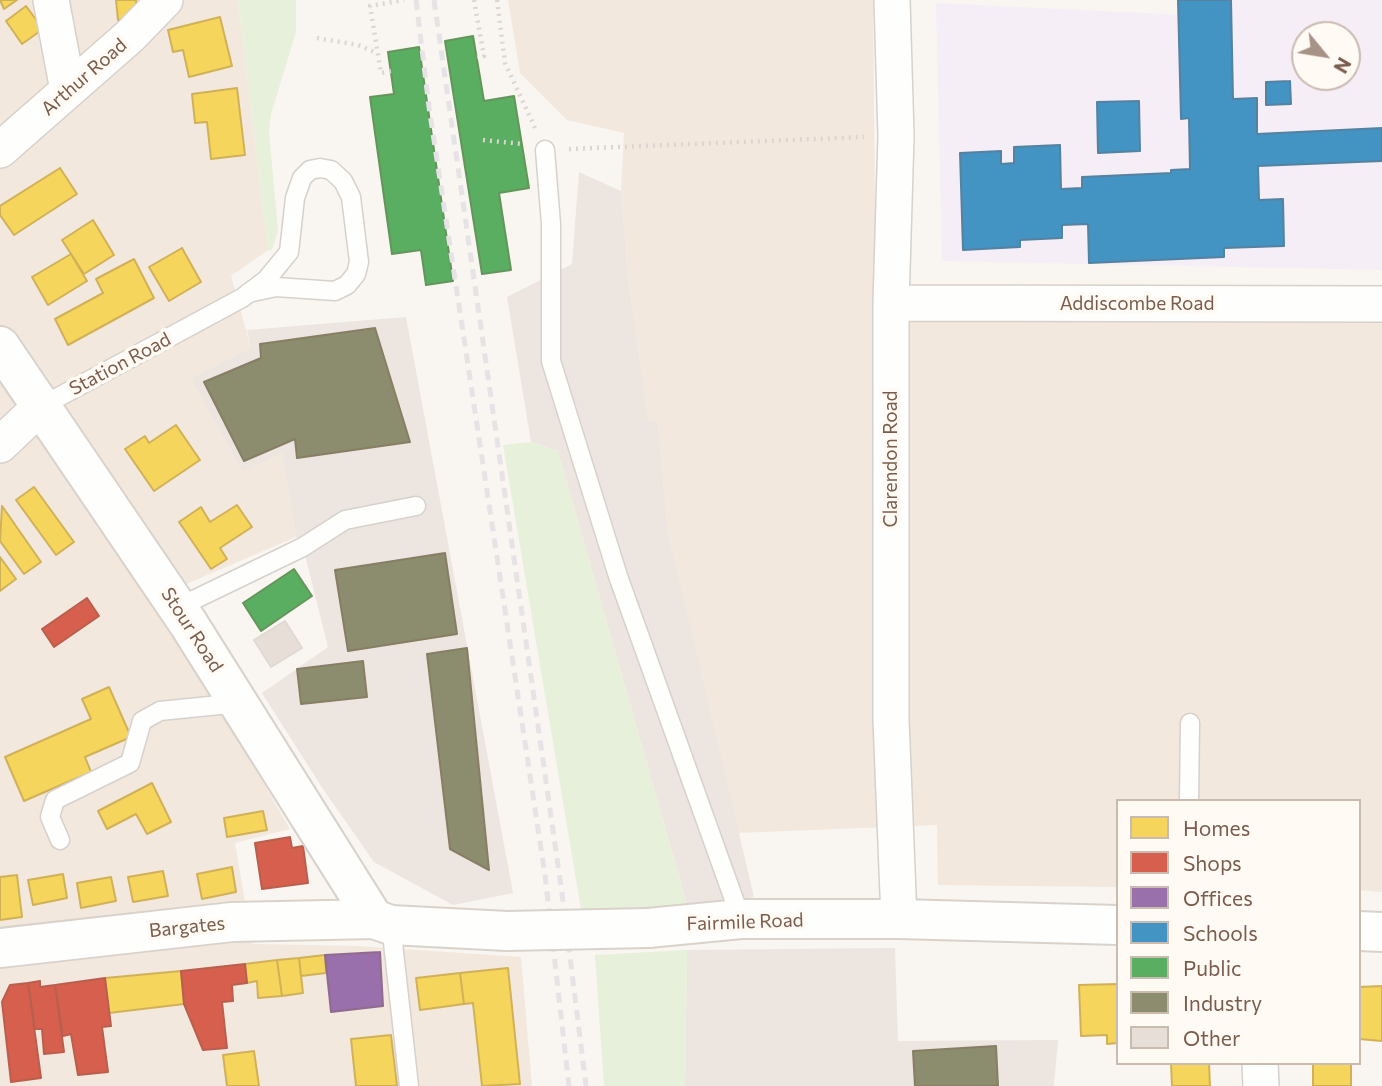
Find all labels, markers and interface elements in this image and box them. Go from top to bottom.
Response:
north arrow [1291,21,1361,91]
street label: Arthur Road [37,34,131,120]
text: N [1329,54,1356,78]
street label: Addiscombe Road [1060,293,1214,315]
street label: Station Road [65,328,175,400]
street label: Clarendon Road [880,390,902,528]
street label: Stour Road [156,583,228,677]
legend [1116,799,1361,1065]
text: Homes [1183,815,1250,840]
text: Shops [1183,850,1242,875]
text: Offices [1183,885,1253,910]
street label: Fairmile Road [686,909,804,935]
street label: Bargates [148,912,226,942]
text: Schools [1183,920,1258,945]
text: Public [1183,955,1241,980]
text: Industry [1183,990,1262,1015]
text: Other [1183,1025,1240,1050]

